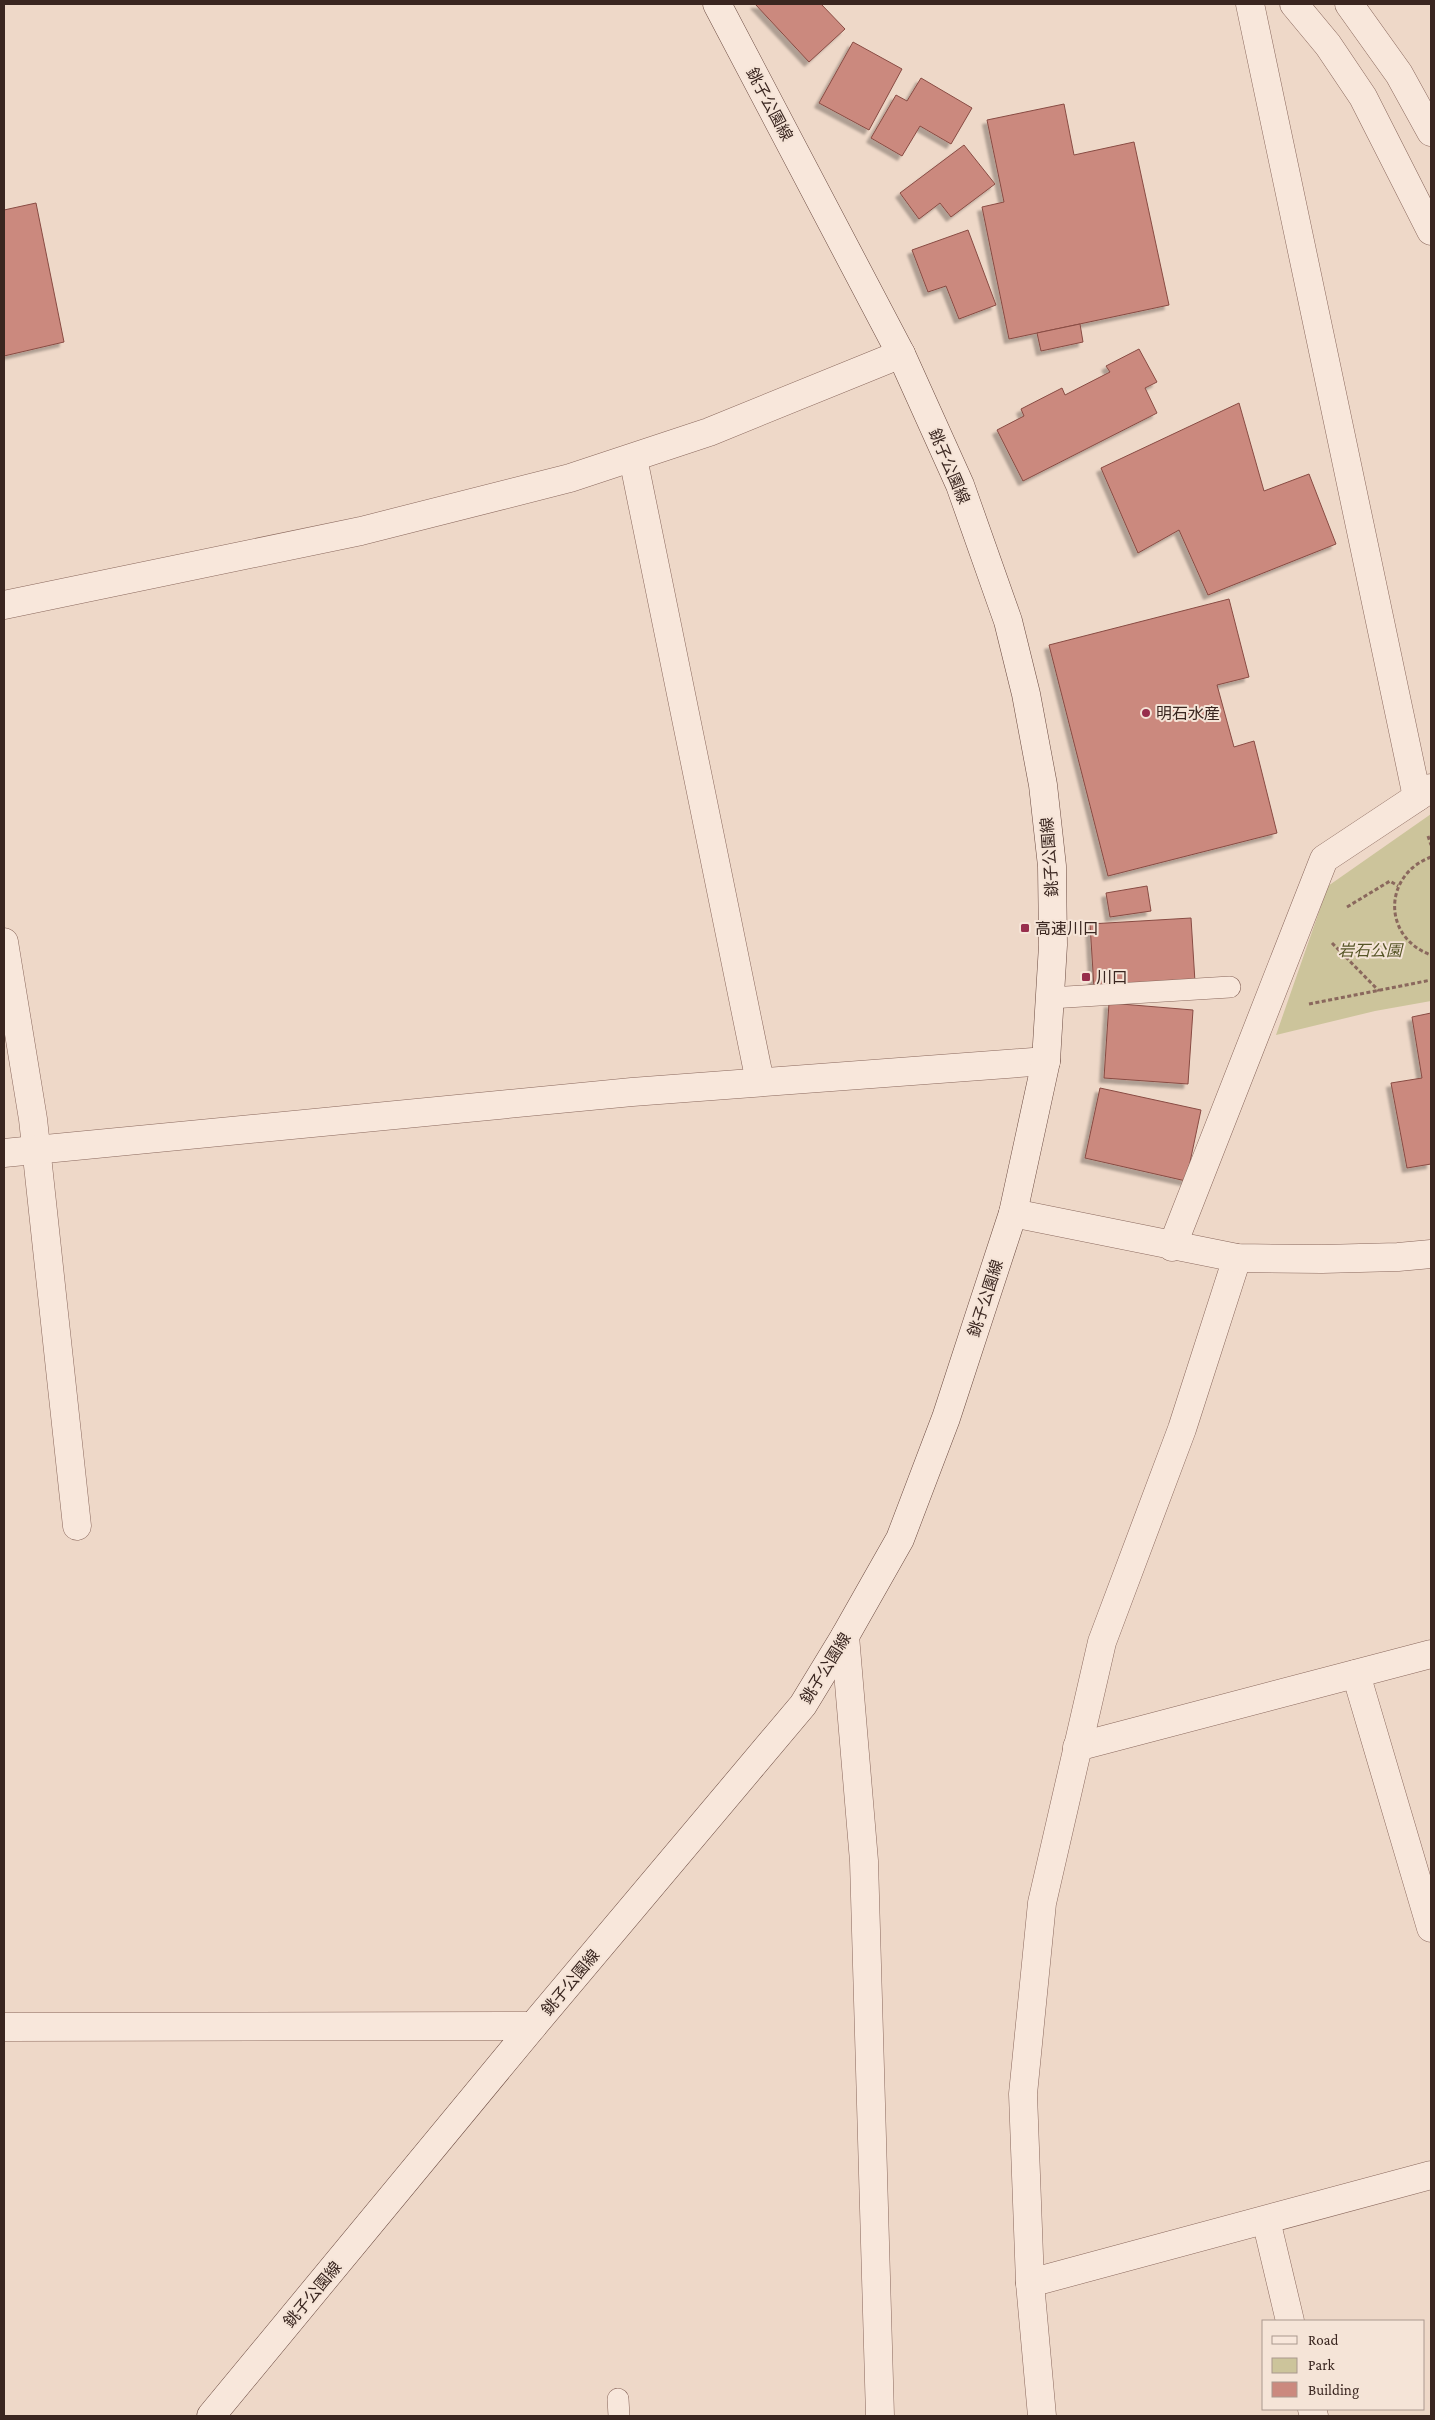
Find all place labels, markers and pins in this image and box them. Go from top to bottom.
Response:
place label: 明石水産 [1156,705,1220,722]
marker: 明石水産 [1140,707,1152,719]
place label: 高速川口 [1035,920,1099,937]
marker: 高速川口 [1019,922,1031,934]
place label: 川口 [1096,969,1128,986]
marker: 川口 [1080,971,1092,983]

